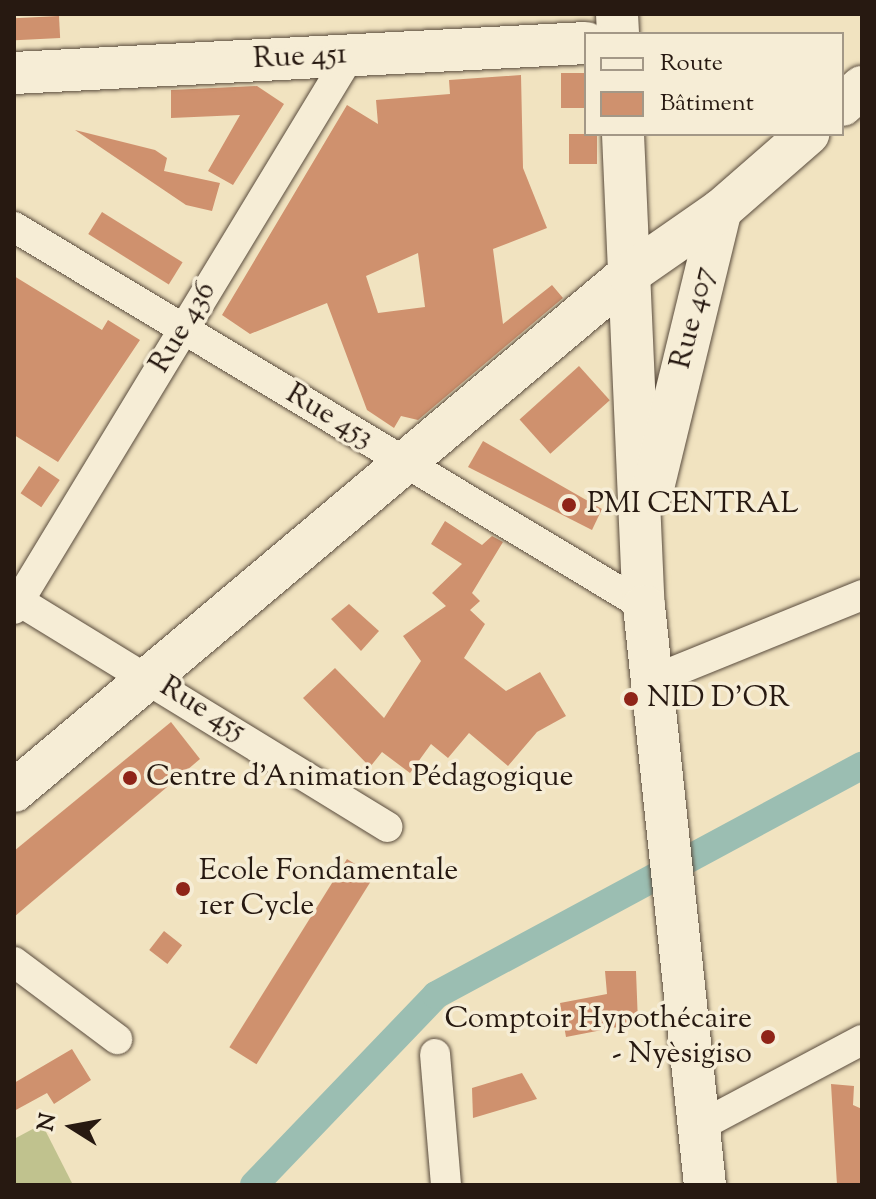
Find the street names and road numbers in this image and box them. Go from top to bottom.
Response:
street label: Rue 451 [252,38,348,78]
street label: Rue 407 [664,263,724,373]
street label: Rue 436 [143,276,225,380]
street label: Rue 453 [279,377,379,457]
street label: Rue 455 [153,670,251,750]

